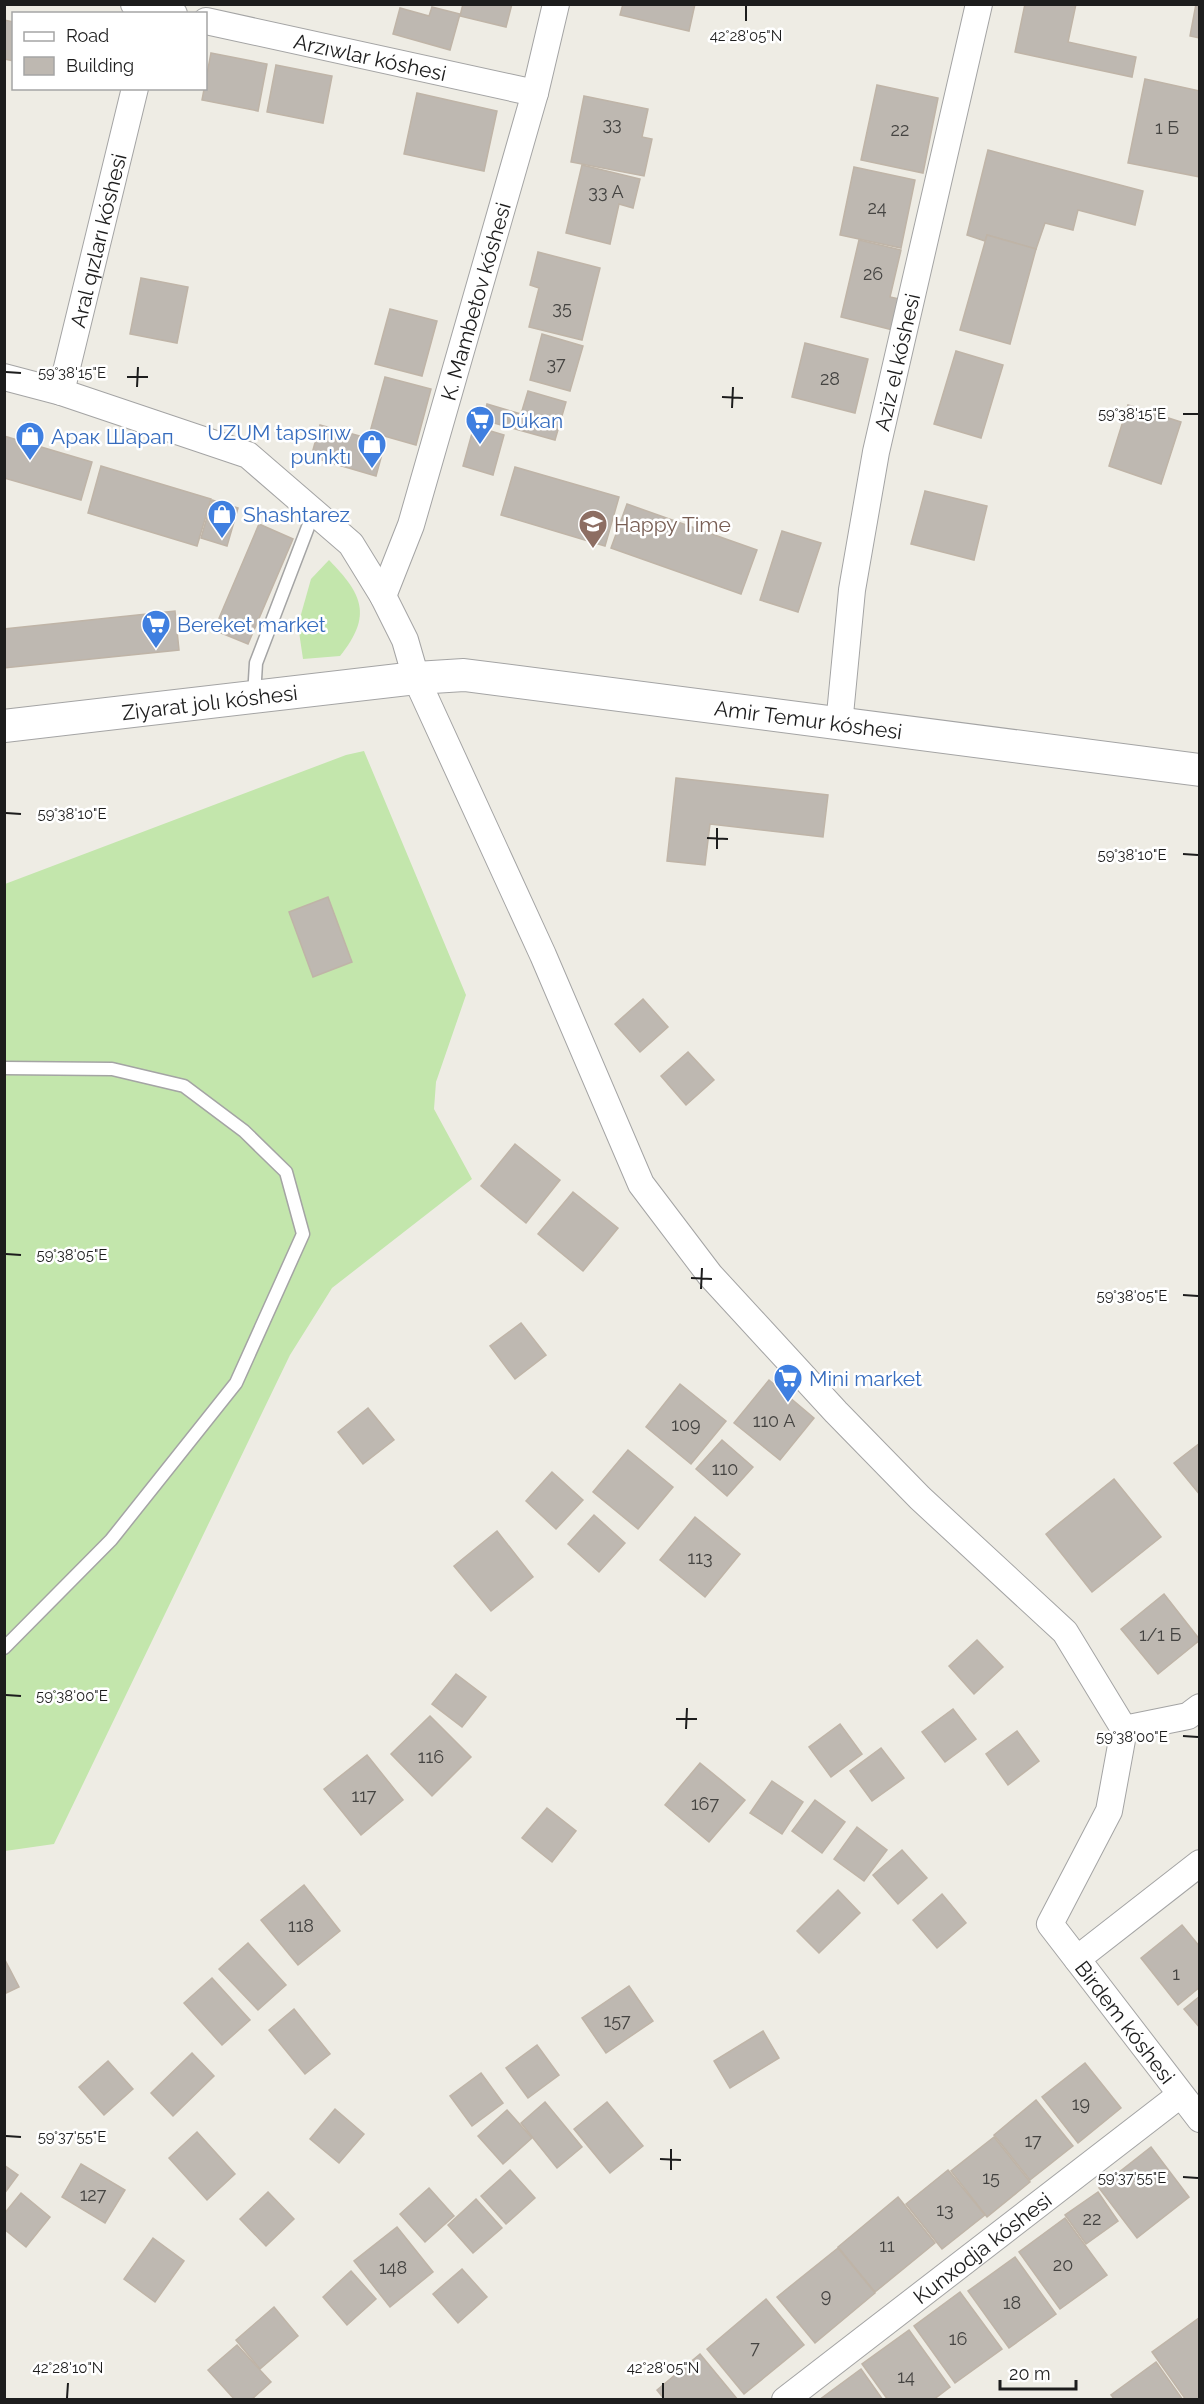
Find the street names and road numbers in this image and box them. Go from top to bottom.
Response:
street label: Arzıwlar kóshesi [291,28,449,86]
street label: Aral qızları kóshesi [65,151,131,330]
street label: K. Mambetov kóshesi [435,200,515,403]
street label: Aziz el kóshesi [869,291,925,433]
street label: Ziyarat jolı kóshesi [120,679,299,725]
street label: Amir Temur kóshesi [713,695,904,744]
street label: Birdem kóshesi [1070,1956,1180,2088]
street label: Kunxodja kóshesi [908,2187,1056,2309]

